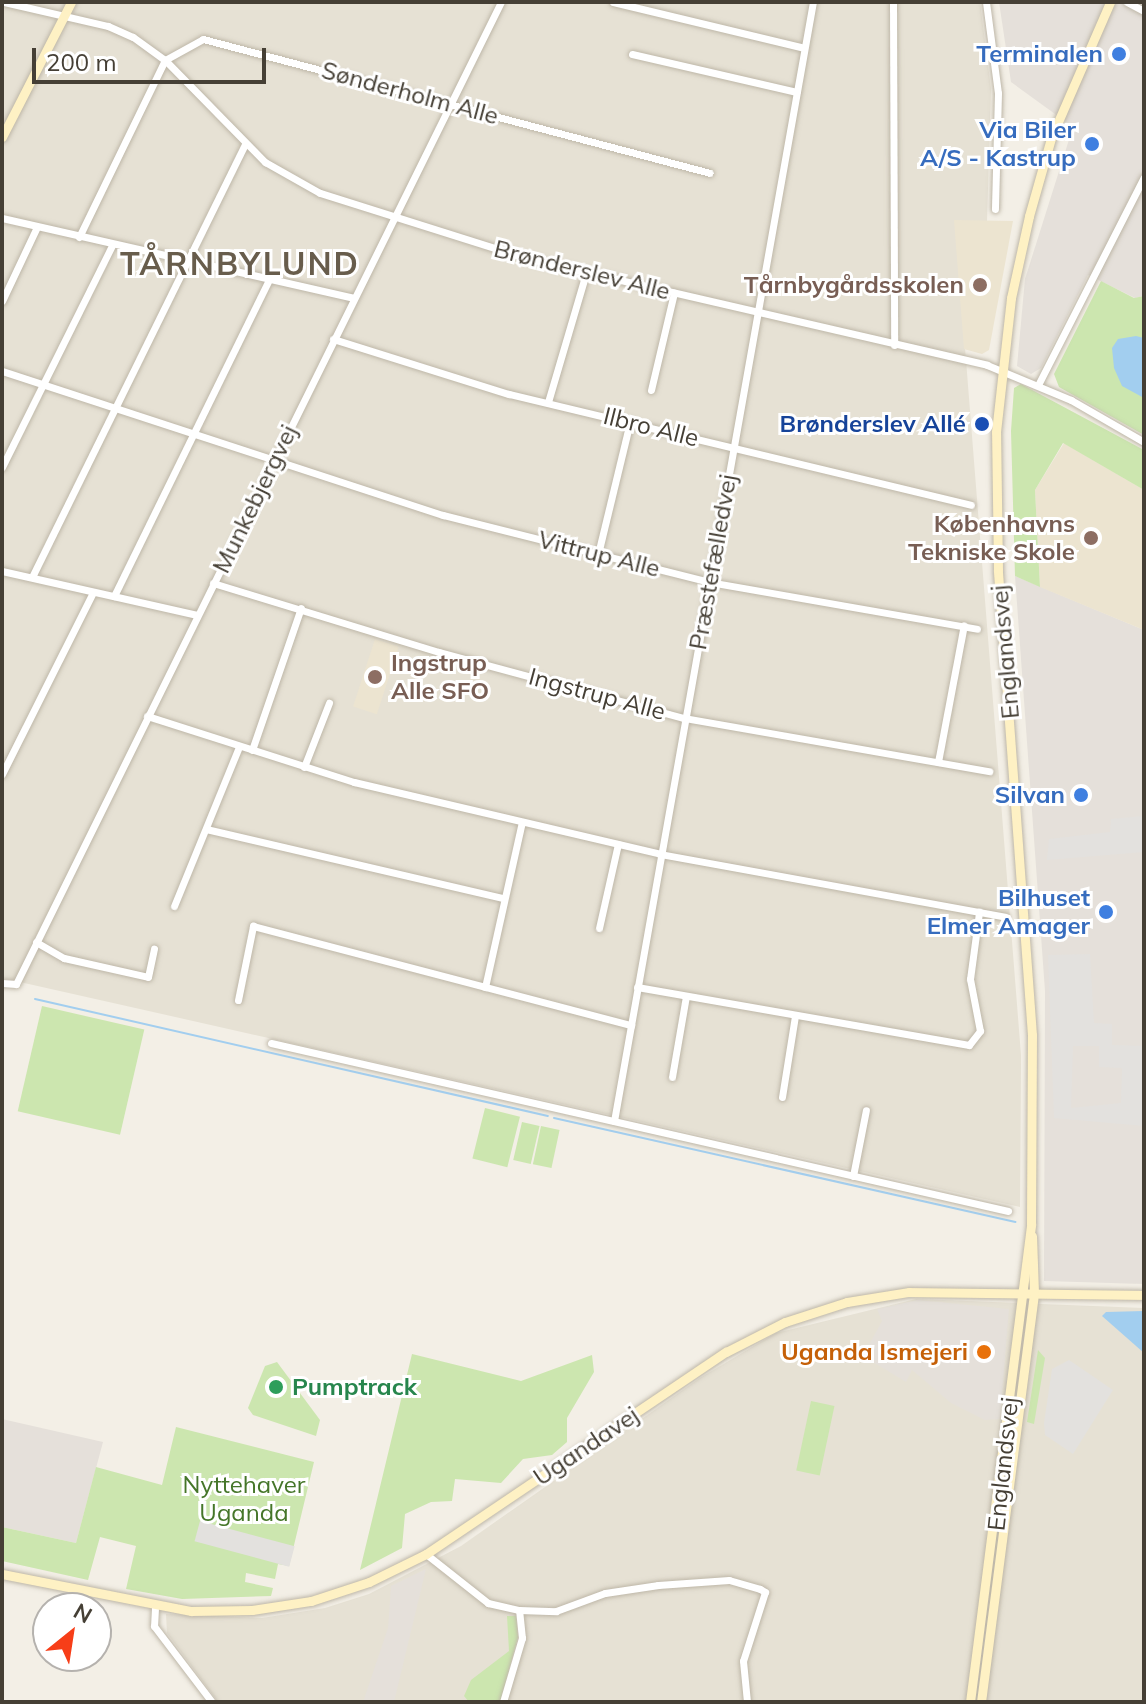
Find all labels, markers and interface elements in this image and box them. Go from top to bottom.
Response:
scale bar [36,32,270,82]
place label: Terminalen [976,40,1103,68]
marker: Terminalen [1110,45,1128,63]
text: 200 m [46,47,117,77]
street label: Sønderholm Alle [318,56,502,130]
place label: Via Biler A/S - Kastrup [920,116,1076,172]
marker: Via Biler A/S - Kastrup [1083,135,1101,153]
street label: Brønderslev Alle [491,234,673,306]
district label: TÅRNBYLUND [120,244,360,282]
place label: Tårnbygårdsskolen [744,271,964,299]
marker: Tårnbygårdsskolen [971,276,989,294]
street label: Ilbro Alle [600,401,702,453]
place label: Brønderslev Allé [780,410,966,438]
marker: Brønderslev Allé [973,415,991,433]
street label: Munkebjergvej [207,420,303,578]
street label: Præstefælledvej [683,472,743,652]
place label: Københavns Tekniske Skole [908,510,1075,566]
street label: Vittrup Alle [535,525,663,583]
marker: Københavns Tekniske Skole [1082,529,1100,547]
street label: Englandsvej [985,584,1025,720]
place label: Ingstrup Alle SFO [391,649,489,705]
street label: Ingstrup Alle [526,662,668,726]
marker: Ingstrup Alle SFO [366,668,384,686]
place label: Silvan [995,781,1065,809]
marker: Silvan [1072,786,1090,804]
place label: Bilhuset Elmer Amager [927,884,1090,940]
marker: Bilhuset Elmer Amager [1097,903,1115,921]
place label: Uganda Ismejeri [781,1338,968,1366]
marker: Uganda Ismejeri [975,1343,993,1361]
place label: Pumptrack [292,1373,417,1401]
marker: Pumptrack [267,1378,285,1396]
street label: Englandsvej [982,1396,1024,1532]
street label: Ugandavej [528,1400,644,1492]
park label: Nyttehaver Uganda [183,1471,305,1527]
north arrow [32,1592,112,1672]
text: N [69,1597,97,1629]

